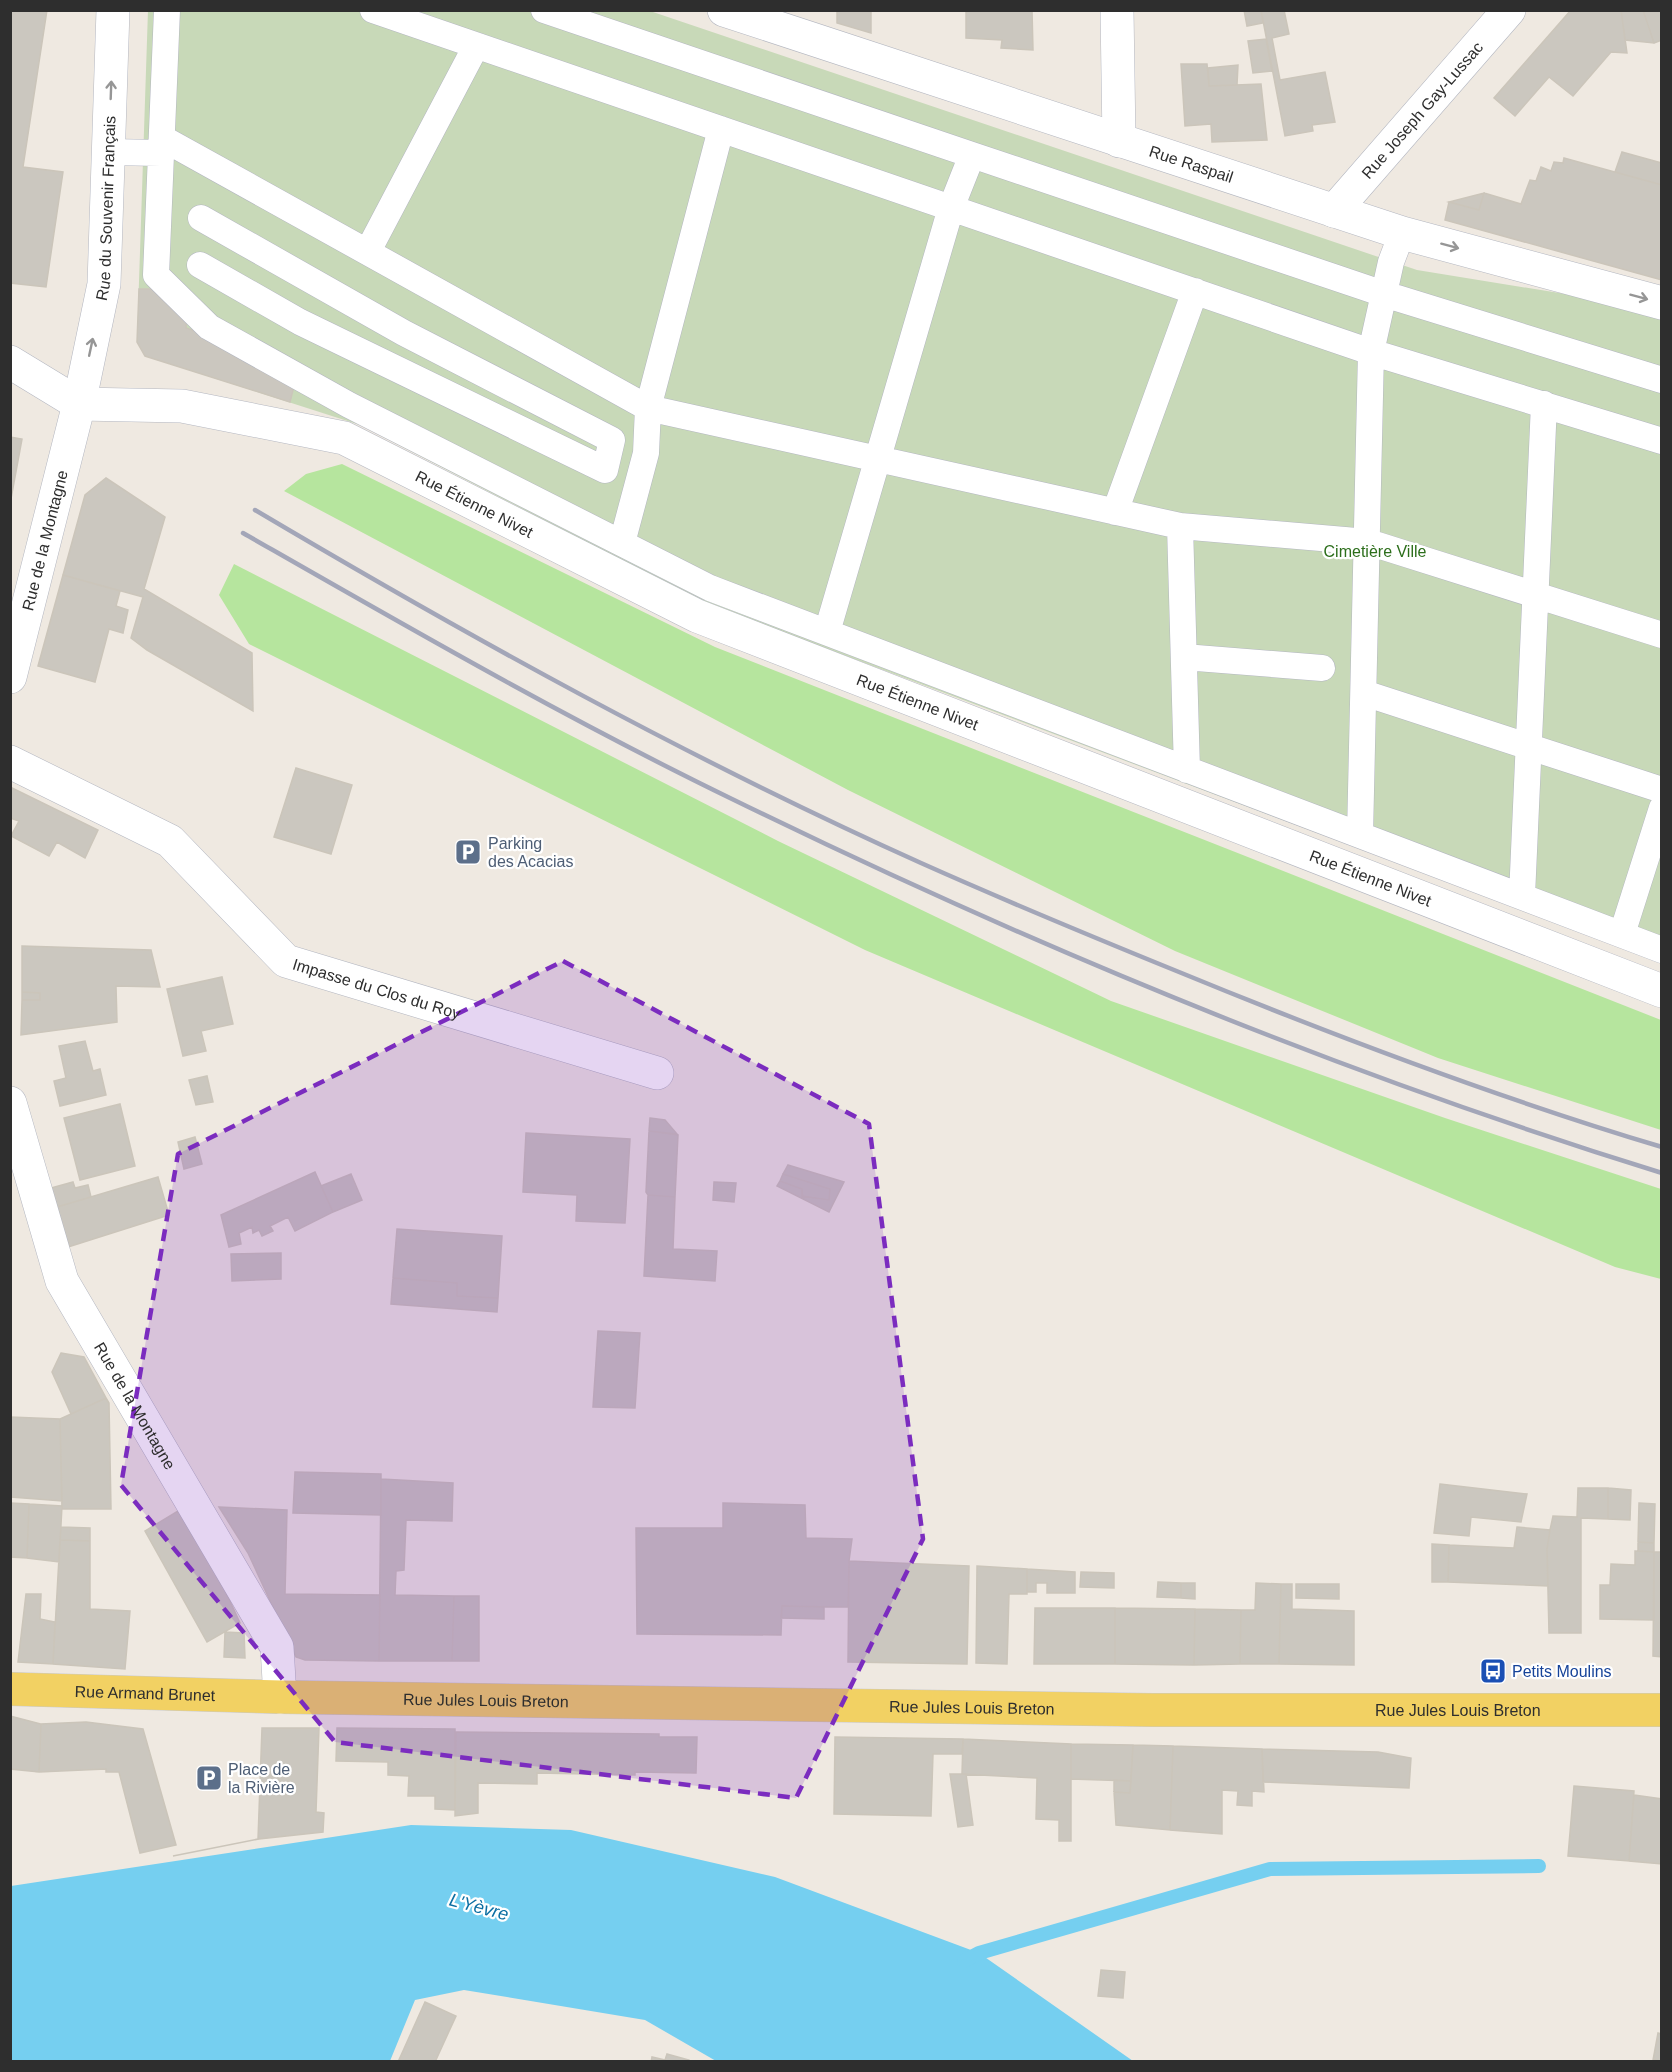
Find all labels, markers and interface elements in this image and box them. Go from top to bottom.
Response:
street label: Rue Joseph Gay-Lussac [1358,39,1486,182]
one-way arrow [105,81,116,101]
street label: Rue du Souvenir Français [93,115,119,302]
street label: Rue Raspail [1147,142,1235,186]
one-way arrow [1440,241,1459,252]
one-way arrow [1629,292,1648,303]
one-way arrow [86,338,97,357]
street label: Rue de la Montagne [19,468,71,612]
street label: Rue Étienne Nivet [413,468,536,541]
park label: Cimetière Ville [1324,543,1427,560]
street label: Rue Étienne Nivet [854,671,981,734]
place label: Parking des Acacias [488,835,573,870]
parking icon: Parking des Acacias [453,837,483,867]
street label: Rue Étienne Nivet [1307,847,1434,910]
street label: Impasse du Clos du Roy [291,955,462,1022]
street label: Rue de la Montagne [91,1339,179,1472]
bus stop icon: Petits Moulins [1478,1656,1508,1686]
place label: Petits Moulins [1512,1663,1612,1680]
street label: Rue Armand Brunet [74,1683,216,1704]
street label: Rue Jules Louis Breton [403,1691,569,1710]
street label: Rue Jules Louis Breton [889,1698,1055,1718]
street label: Rue Jules Louis Breton [1375,1702,1541,1719]
place label: Place de la Rivière [228,1761,295,1796]
parking icon: Place de la Rivière [194,1763,224,1793]
water label: L'Yèvre [447,1890,511,1924]

